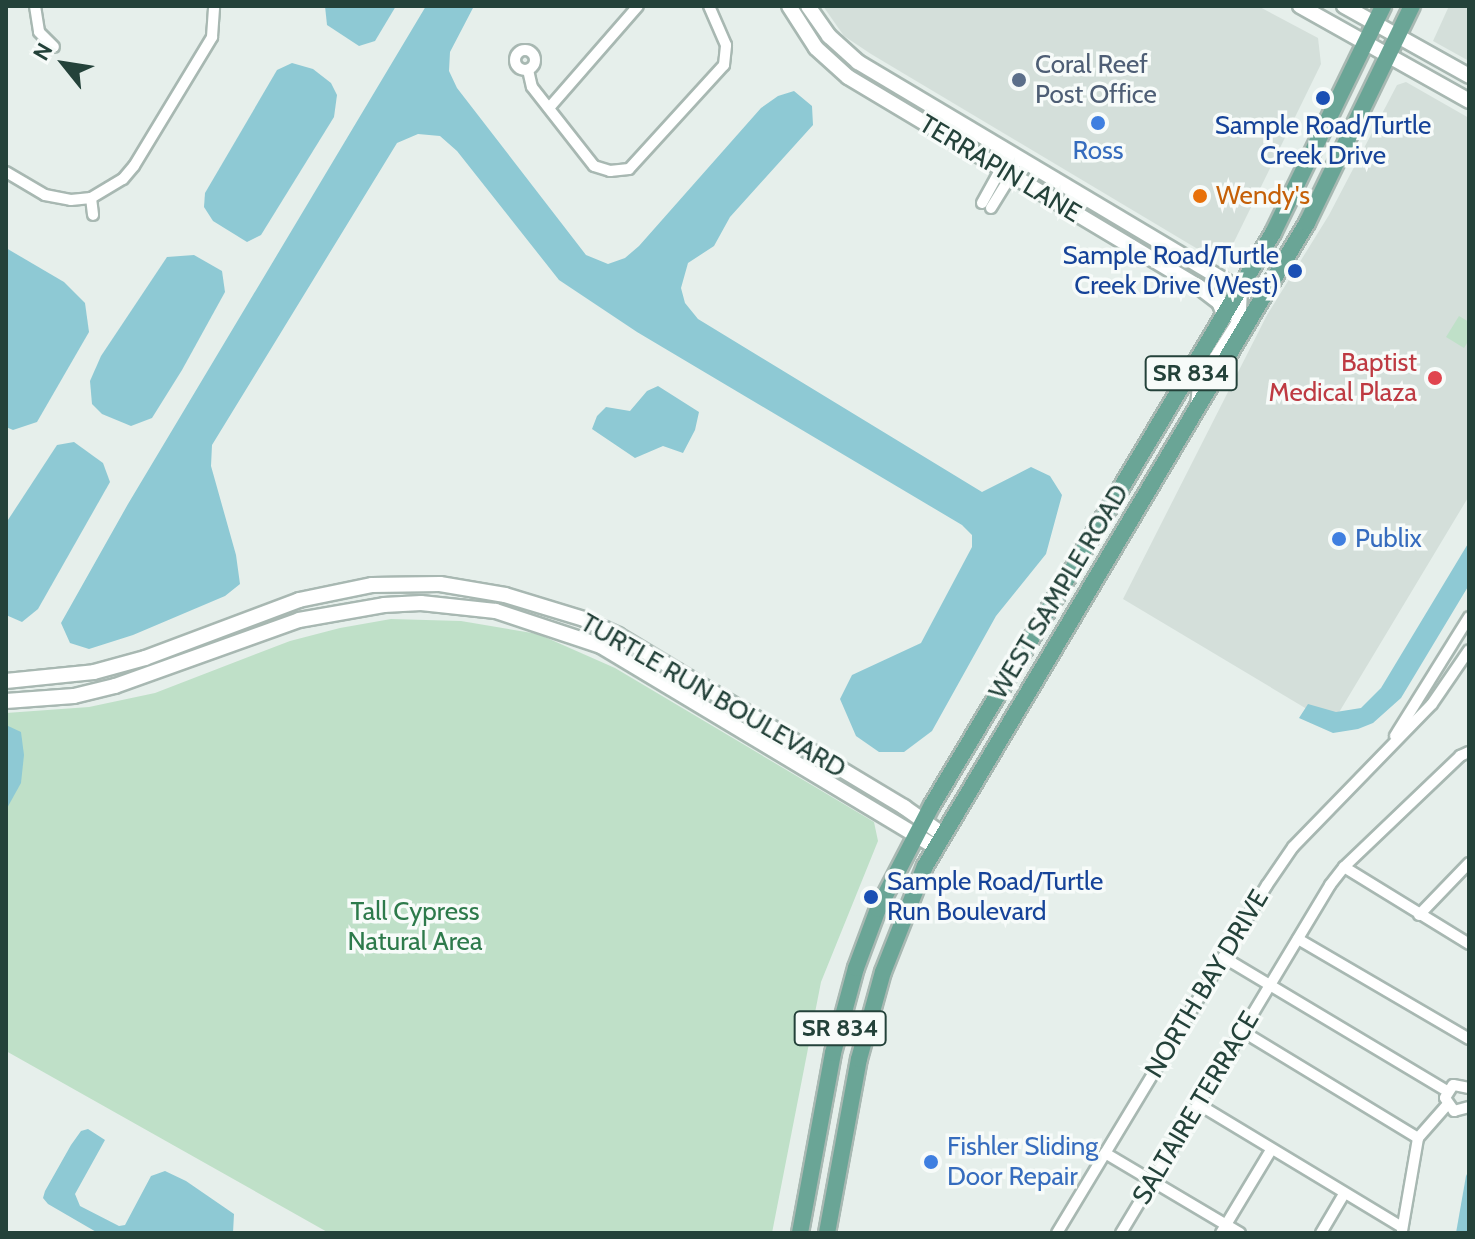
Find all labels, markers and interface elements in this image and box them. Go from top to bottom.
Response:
north arrow [24,24,104,104]
text: N [27,38,58,65]
place label: Coral Reef Post Office [1035,49,1157,110]
marker: Coral Reef Post Office [1010,71,1028,89]
marker: Sample Road/Turtle Creek Drive [1314,89,1332,107]
street label: TERRAPIN LANE [914,108,1086,230]
place label: Sample Road/Turtle Creek Drive [1215,110,1431,172]
marker: Ross [1089,114,1107,132]
place label: Ross [1072,135,1124,167]
place label: Wendy's [1216,180,1310,212]
marker: Wendy's [1191,187,1209,205]
place label: Sample Road/Turtle Creek Drive (West) [1063,240,1279,302]
marker: Sample Road/Turtle Creek Drive (West) [1286,262,1304,280]
place label: Baptist Medical Plaza [1269,347,1417,408]
road number: SR 834 [1143,353,1239,393]
marker: Baptist Medical Plaza [1424,367,1446,389]
street label: WEST SAMPLE ROAD [983,479,1135,705]
place label: Publix [1355,523,1422,555]
marker: Publix [1330,530,1348,548]
street label: TURTLE RUN BOULEVARD [575,607,851,785]
place label: Sample Road/Turtle Run Boulevard [887,866,1103,928]
street label: NORTH BAY DRIVE [1139,884,1275,1084]
marker: Sample Road/Turtle Run Boulevard [862,888,880,906]
park label: Tall Cypress Natural Area [348,896,482,958]
street label: SALTAIRE TERRACE [1126,1006,1266,1210]
road number: SR 834 [792,1008,888,1048]
place label: Fishler Sliding Door Repair [947,1131,1098,1192]
marker: Fishler Sliding Door Repair [922,1153,940,1171]

